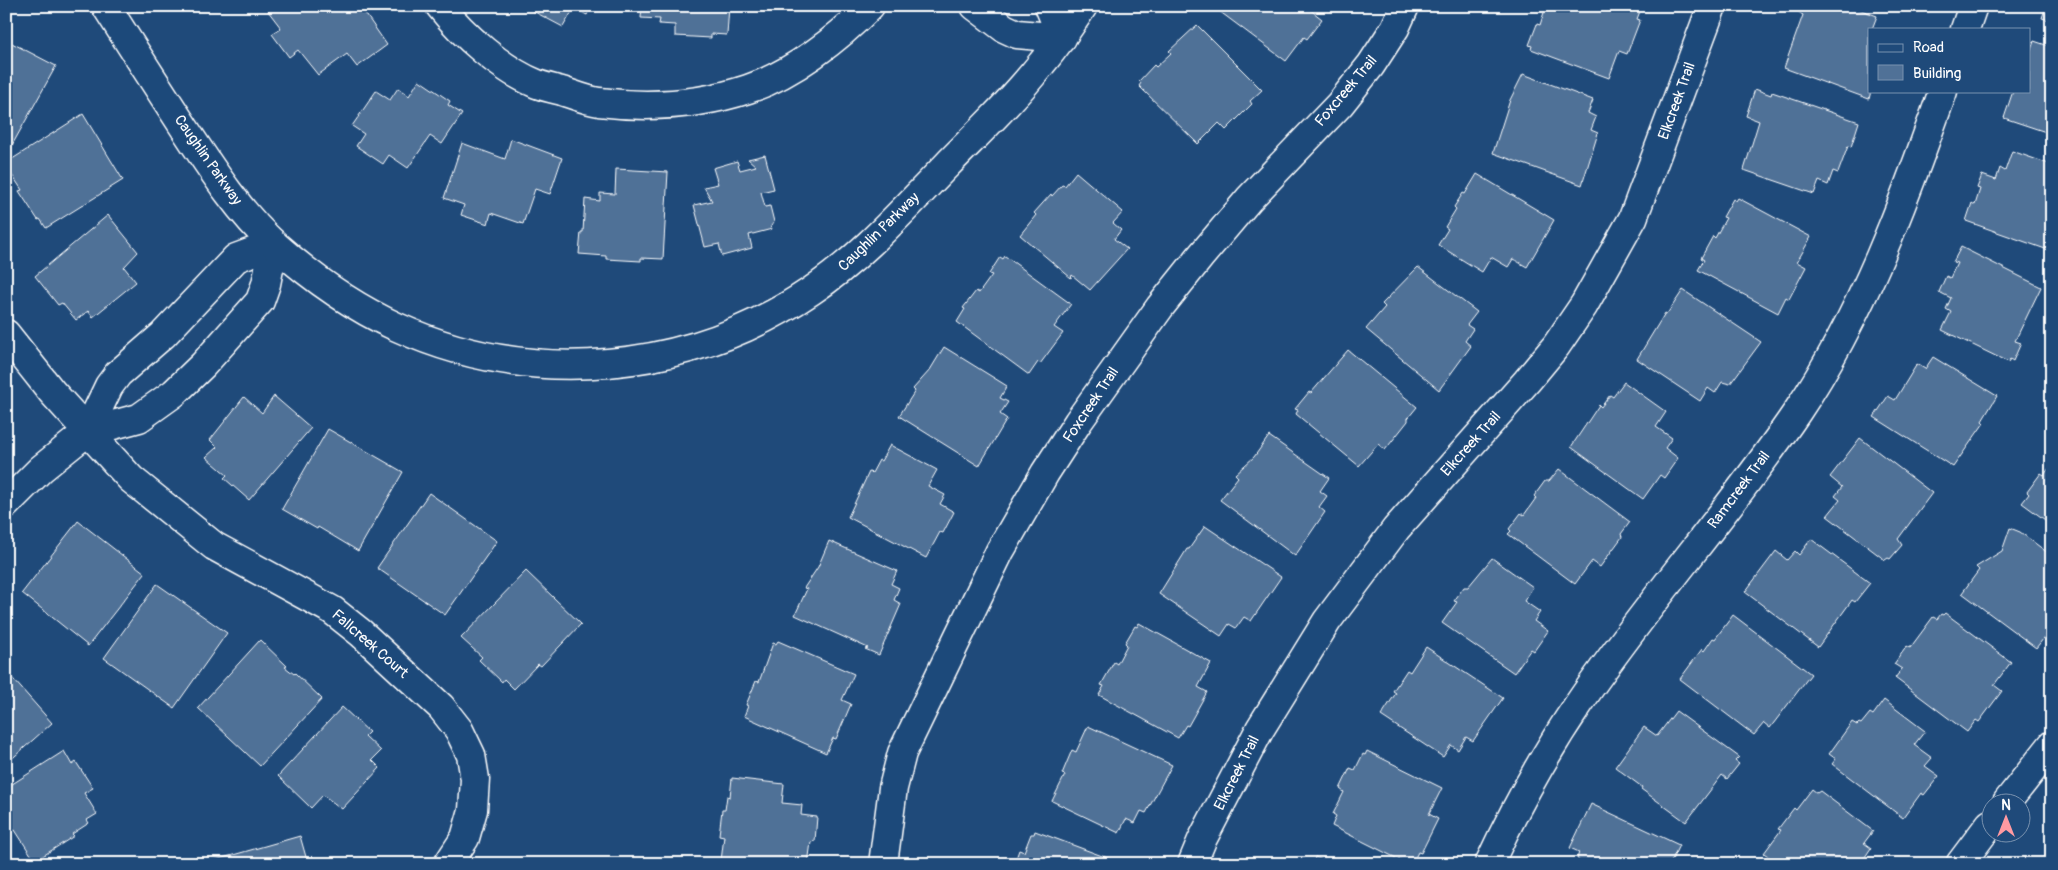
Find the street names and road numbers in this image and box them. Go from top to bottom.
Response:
street label: Foxcreek Trail [1311,52,1381,130]
street label: Elkcreek Trail [1654,60,1700,142]
street label: Caughlin Parkway [170,111,246,209]
street label: Caughlin Parkway [834,188,924,276]
street label: Foxcreek Trail [1059,364,1123,446]
street label: Elkcreek Trail [1437,408,1505,480]
street label: Ramcreek Trail [1704,447,1774,533]
street label: Fallcreek Court [328,606,413,683]
street label: Elkcreek Trail [1210,733,1264,813]

